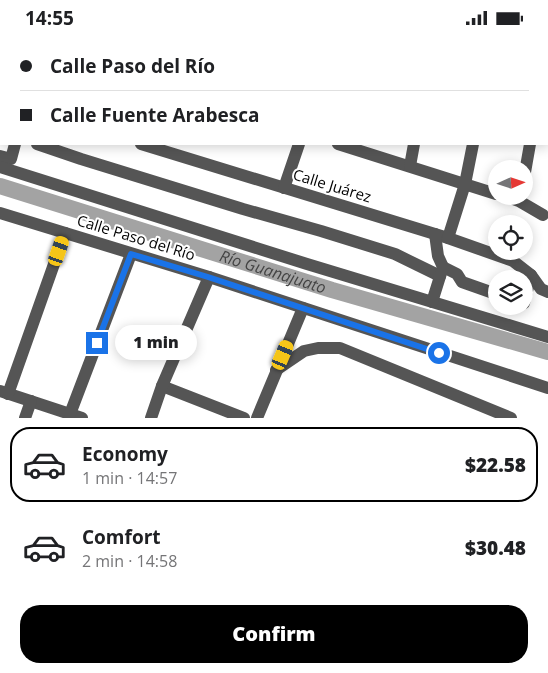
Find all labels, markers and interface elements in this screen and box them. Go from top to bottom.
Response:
text: 14:55 [25,5,74,31]
text: Calle Paso del Río [50,53,215,79]
text: Calle Fuente Arabesca [50,102,260,128]
north arrow [488,160,532,205]
map controls [488,160,533,315]
street label: Calle Juárez [291,164,374,206]
street label: Calle Paso del Río [75,210,198,265]
button: locate [488,215,533,260]
car [47,234,70,268]
water label: Río Guanajuato [217,244,329,298]
button: layers [488,270,533,315]
callout: 1 min [114,325,197,361]
text: 1 min [133,331,179,353]
route end [86,332,108,354]
car [270,338,295,372]
route start [428,342,450,364]
text: Economy [82,441,168,467]
icon: car [22,442,67,487]
text: $22.58 [465,452,526,478]
text: 1 min · 14:57 [82,467,177,489]
text: Comfort [82,524,161,550]
icon: car [22,525,67,570]
text: $30.48 [465,535,526,561]
text: 2 min · 14:58 [82,550,177,572]
button: Confirm [20,605,528,663]

